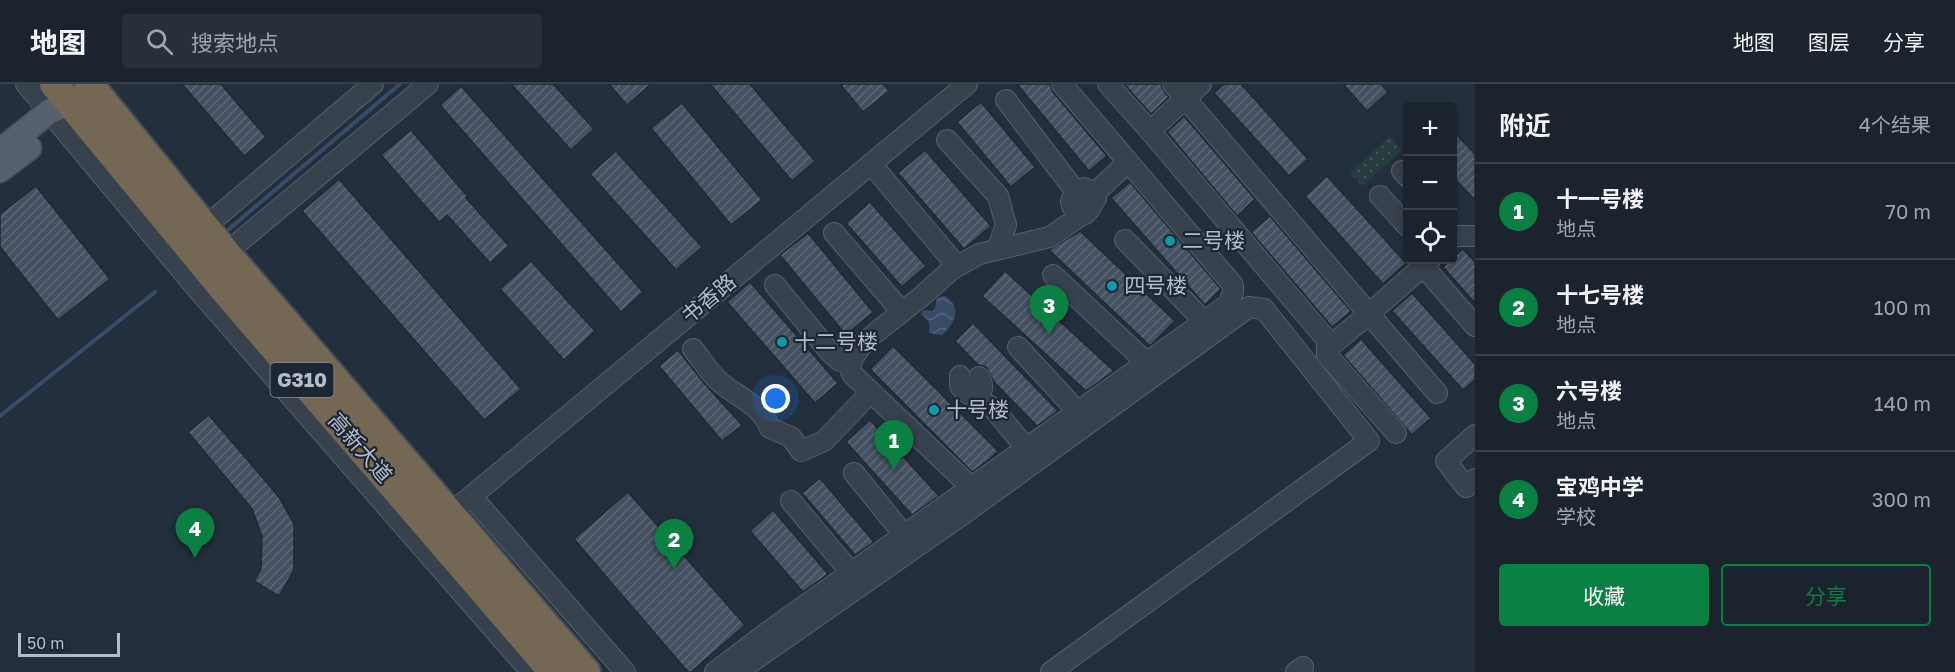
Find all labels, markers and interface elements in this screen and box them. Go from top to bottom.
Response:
search box [122,14,542,68]
icon: search [143,25,176,58]
text: 地图 [30,26,86,59]
text: 搜索地点 [191,29,279,56]
text: 地图 [1733,29,1775,55]
text: 图层 [1808,29,1850,55]
text: 分享 [1883,29,1925,55]
map controls [1403,102,1457,264]
button: + [1403,102,1457,156]
text: 附近 [1499,110,1551,141]
text: 4个结果 [1859,112,1931,136]
button: − [1403,156,1457,210]
text: 十一号楼 [1556,185,1644,212]
text: 1 [1513,199,1524,223]
text: 70 m [1885,199,1931,223]
button: locate [1403,210,1457,264]
text: 地点 [1556,216,1596,240]
place label: 二号楼 [1182,227,1245,253]
marker: 二号楼 [1163,234,1177,248]
street label: 书香路 [676,268,741,328]
place label: 四号楼 [1124,272,1187,298]
marker: 四号楼 [1105,279,1119,293]
text: 十七号楼 [1556,281,1644,308]
pin: 3 [1030,286,1068,335]
text: 2 [1512,295,1525,319]
text: 100 m [1874,295,1931,319]
text: 地点 [1556,312,1596,336]
place label: 十二号楼 [794,328,878,354]
marker: 十二号楼 [775,335,789,349]
road number: G310 [270,363,334,397]
text: 六号楼 [1556,377,1622,404]
your location [761,384,790,413]
text: 3 [1512,391,1525,415]
text: 140 m [1874,391,1931,415]
place label: 十号楼 [946,396,1009,422]
marker: 十号楼 [927,403,941,417]
street label: 高新大道 [323,407,398,488]
text: 地点 [1556,408,1596,432]
pin: 1 [874,420,914,470]
text: 宝鸡中学 [1556,473,1644,500]
text: 4 [1512,487,1525,511]
text: 300 m [1872,487,1931,511]
text: 学校 [1556,504,1596,528]
pin: 4 [176,508,214,558]
pin: 2 [654,520,694,569]
button: 收藏 [1499,564,1709,626]
button: 分享 [1721,564,1931,626]
scale bar [18,630,120,658]
text: 50 m [27,633,64,653]

